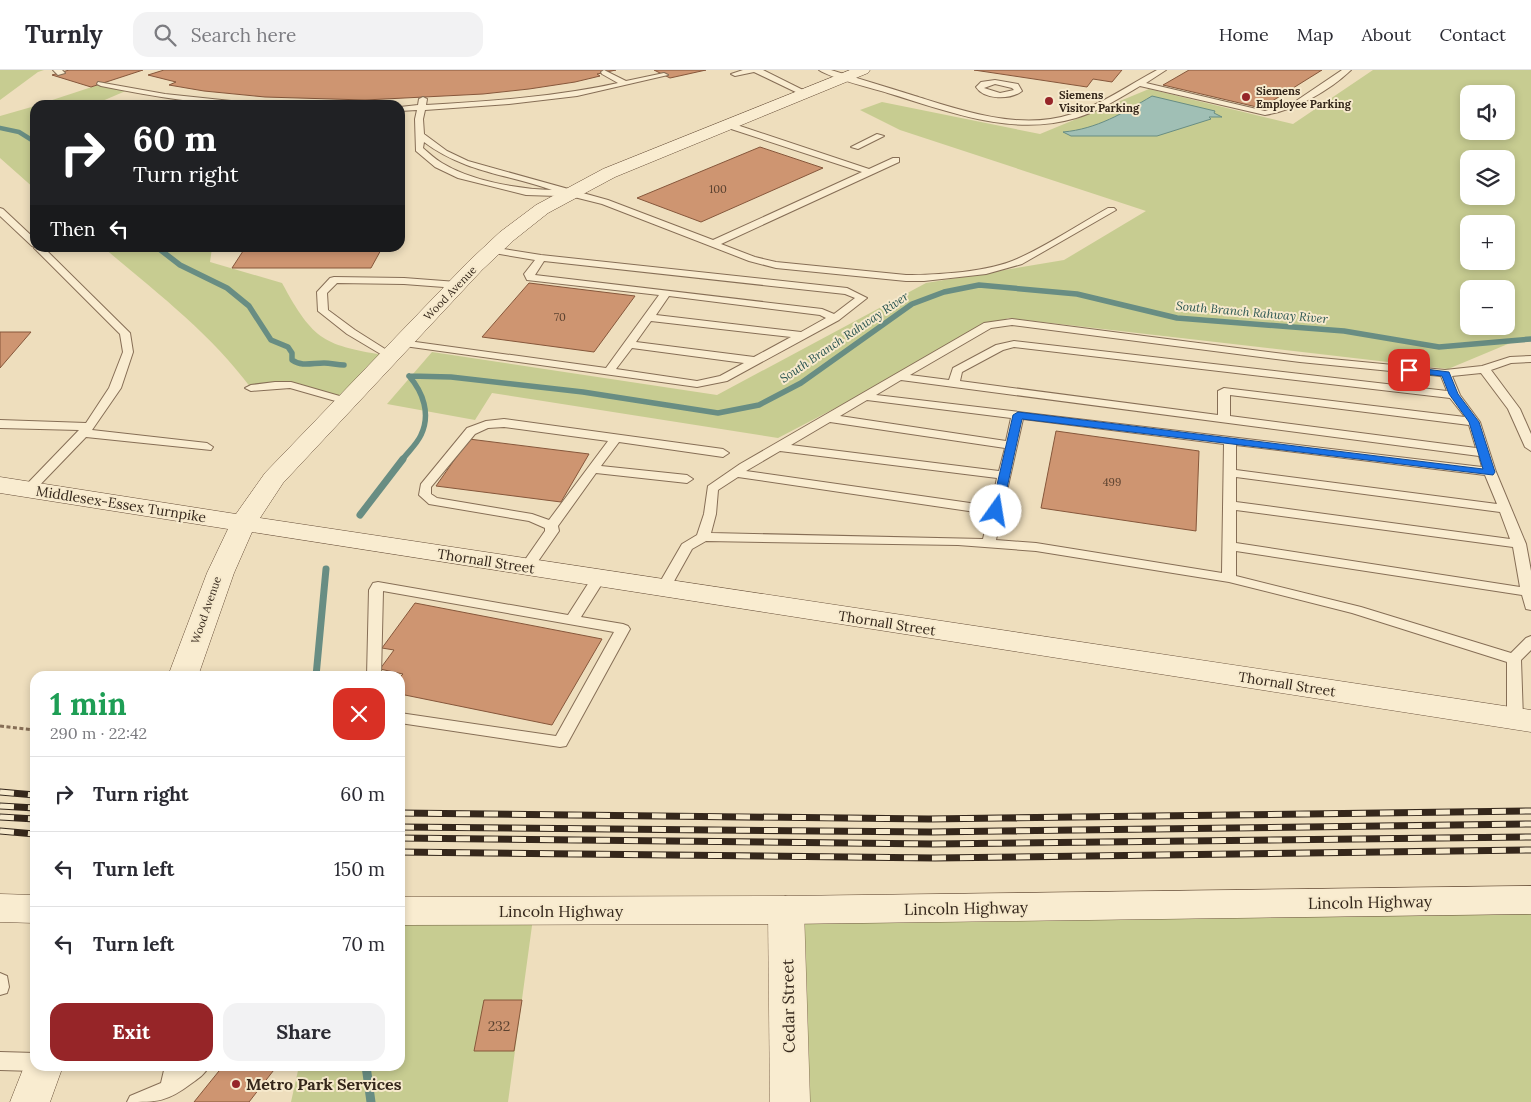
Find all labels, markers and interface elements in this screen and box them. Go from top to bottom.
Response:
search box [133,12,483,57]
text: Turnly [25,19,103,50]
icon: search [151,21,179,49]
text: Search here [191,23,296,47]
text: Home [1219,23,1269,46]
text: Map [1297,23,1333,46]
text: About [1361,23,1411,46]
text: Contact [1439,23,1506,46]
place label: Siemens Employee Parking [1256,84,1352,111]
map controls [1460,85,1515,335]
button: sound [1460,85,1515,140]
place label: Siemens Visitor Parking [1059,88,1140,115]
marker: Siemens Employee Parking [1240,91,1252,103]
marker: Siemens Visitor Parking [1043,95,1055,107]
text: 60 m [133,116,217,161]
icon: right [50,120,115,185]
button: layers [1460,150,1515,205]
text: Turn right [133,160,238,188]
house number: 100 [709,182,727,196]
icon: left [105,215,133,243]
button: + [1460,215,1515,270]
text: Then [50,217,95,241]
street label: Wood Avenue [421,263,479,323]
button: − [1460,280,1515,335]
water label: South Branch Rahway River [777,288,912,386]
water label: South Branch Rahway River [1176,298,1329,326]
house number: 70 [554,310,566,324]
pin [1388,349,1430,391]
icon: arrive [1395,356,1423,384]
house number: 499 [1103,475,1121,489]
street label: Middlesex-Essex Turnpike [35,482,208,526]
position arrow [969,484,1021,536]
street label: Thornall Street [436,544,537,578]
street label: Wood Avenue [188,575,224,645]
street label: Thornall Street [837,606,938,640]
street label: Thornall Street [1237,667,1338,701]
text: 1 min [50,685,127,723]
button: close [333,688,385,740]
text: 290 m · 22:42 [50,723,147,743]
icon: right [50,780,78,808]
text: Turn right [93,782,189,806]
text: 60 m [340,782,385,806]
icon: left [50,855,78,883]
text: Turn left [93,857,174,881]
text: 150 m [334,857,385,881]
street label: Lincoln Highway [1308,891,1433,913]
street label: Lincoln Highway [904,897,1029,919]
street label: Lincoln Highway [499,901,624,921]
icon: left [50,930,78,958]
text: Turn left [93,932,174,956]
text: 70 m [342,932,385,956]
street label: Cedar Street [777,958,799,1053]
button: Exit [50,1003,213,1061]
button: Share [223,1003,385,1061]
house number: 232 [488,1017,510,1035]
place label: Metro Park Services [246,1074,402,1094]
marker: Metro Park Services [230,1078,242,1090]

